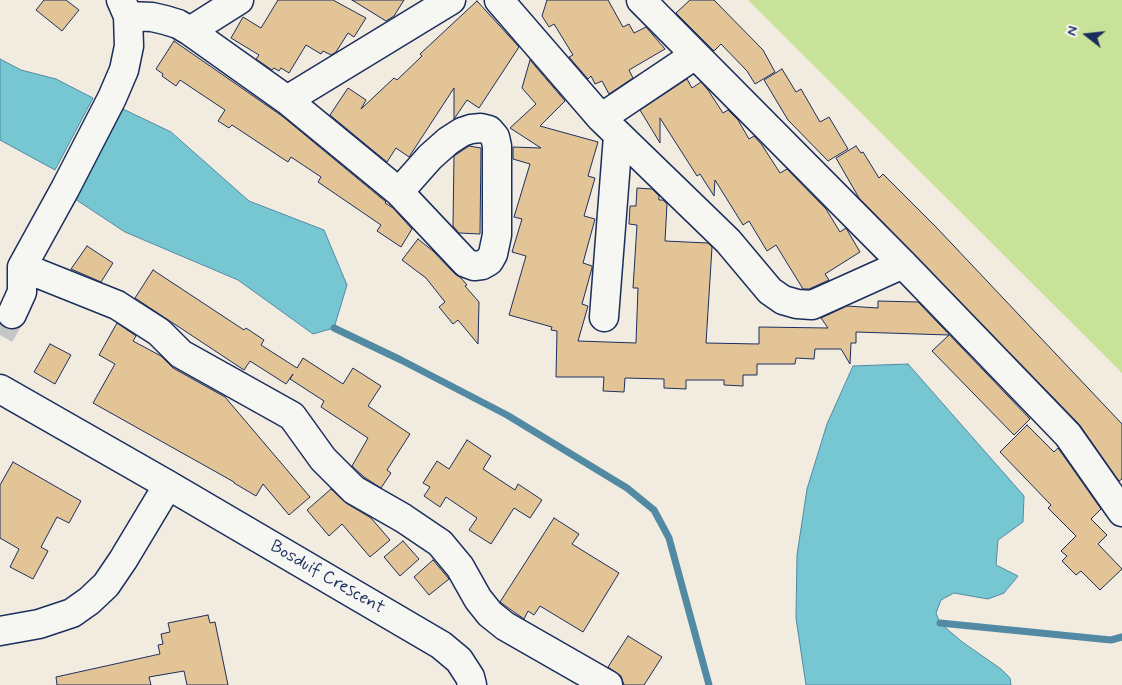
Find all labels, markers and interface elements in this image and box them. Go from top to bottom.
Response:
north arrow [1062,10,1112,60]
text: N [1063,24,1083,38]
street label: Bosduif Crescent [266,536,388,620]

